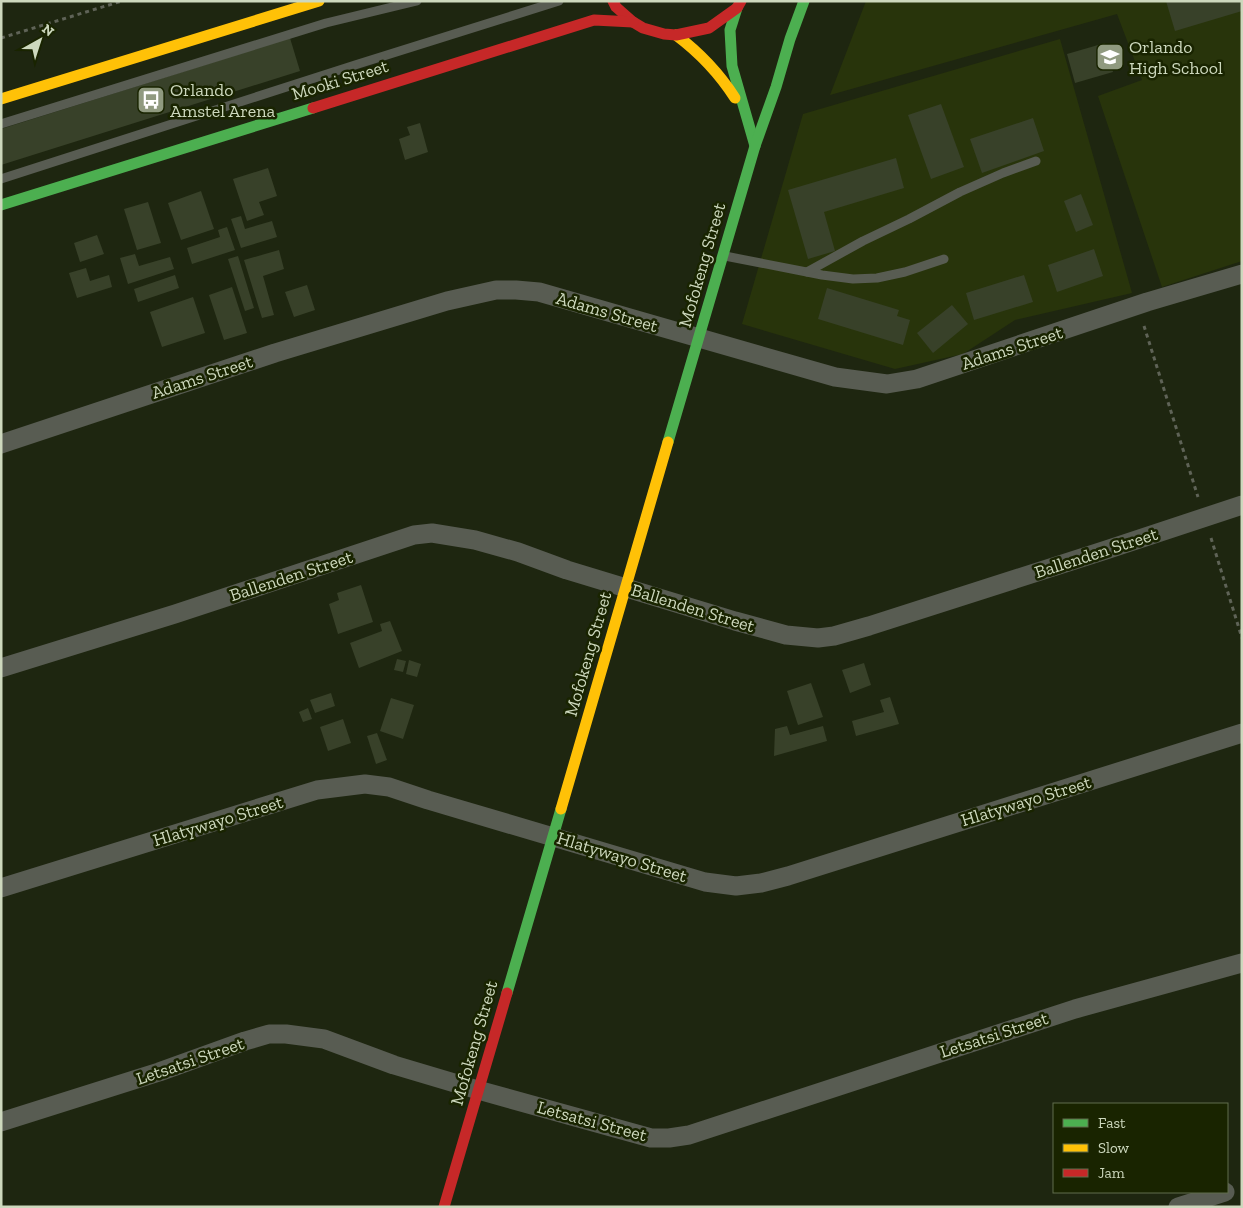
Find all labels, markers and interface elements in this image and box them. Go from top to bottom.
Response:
north arrow [15,15,65,65]
text: N [38,20,58,40]
place label: Orlando High School [1129,36,1223,79]
school or university icon: Orlando High School [1095,42,1125,72]
street label: Mooki Street [289,55,391,105]
place label: Orlando Amstel Arena [170,79,276,122]
bus stop icon: Orlando Amstel Arena [136,85,166,115]
street label: Mofokeng Street [674,200,730,330]
street label: Adams Street [554,287,661,337]
street label: Adams Street [959,321,1066,375]
street label: Adams Street [149,350,256,404]
street label: Ballenden Street [1032,523,1161,583]
street label: Ballenden Street [227,546,356,606]
street label: Ballenden Street [629,579,758,637]
street label: Mofokeng Street [560,589,616,719]
street label: Hlatywayo Street [958,771,1094,831]
street label: Hlatywayo Street [150,791,286,851]
street label: Hlatywayo Street [554,827,690,887]
street label: Mofokeng Street [446,978,502,1108]
street label: Letsatsi Street [937,1007,1051,1063]
street label: Letsatsi Street [133,1032,247,1090]
street label: Letsatsi Street [535,1096,650,1146]
legend [1053,1103,1228,1193]
text: Fast [1098,1114,1126,1132]
text: Slow [1098,1139,1130,1157]
text: Jam [1098,1164,1125,1182]

